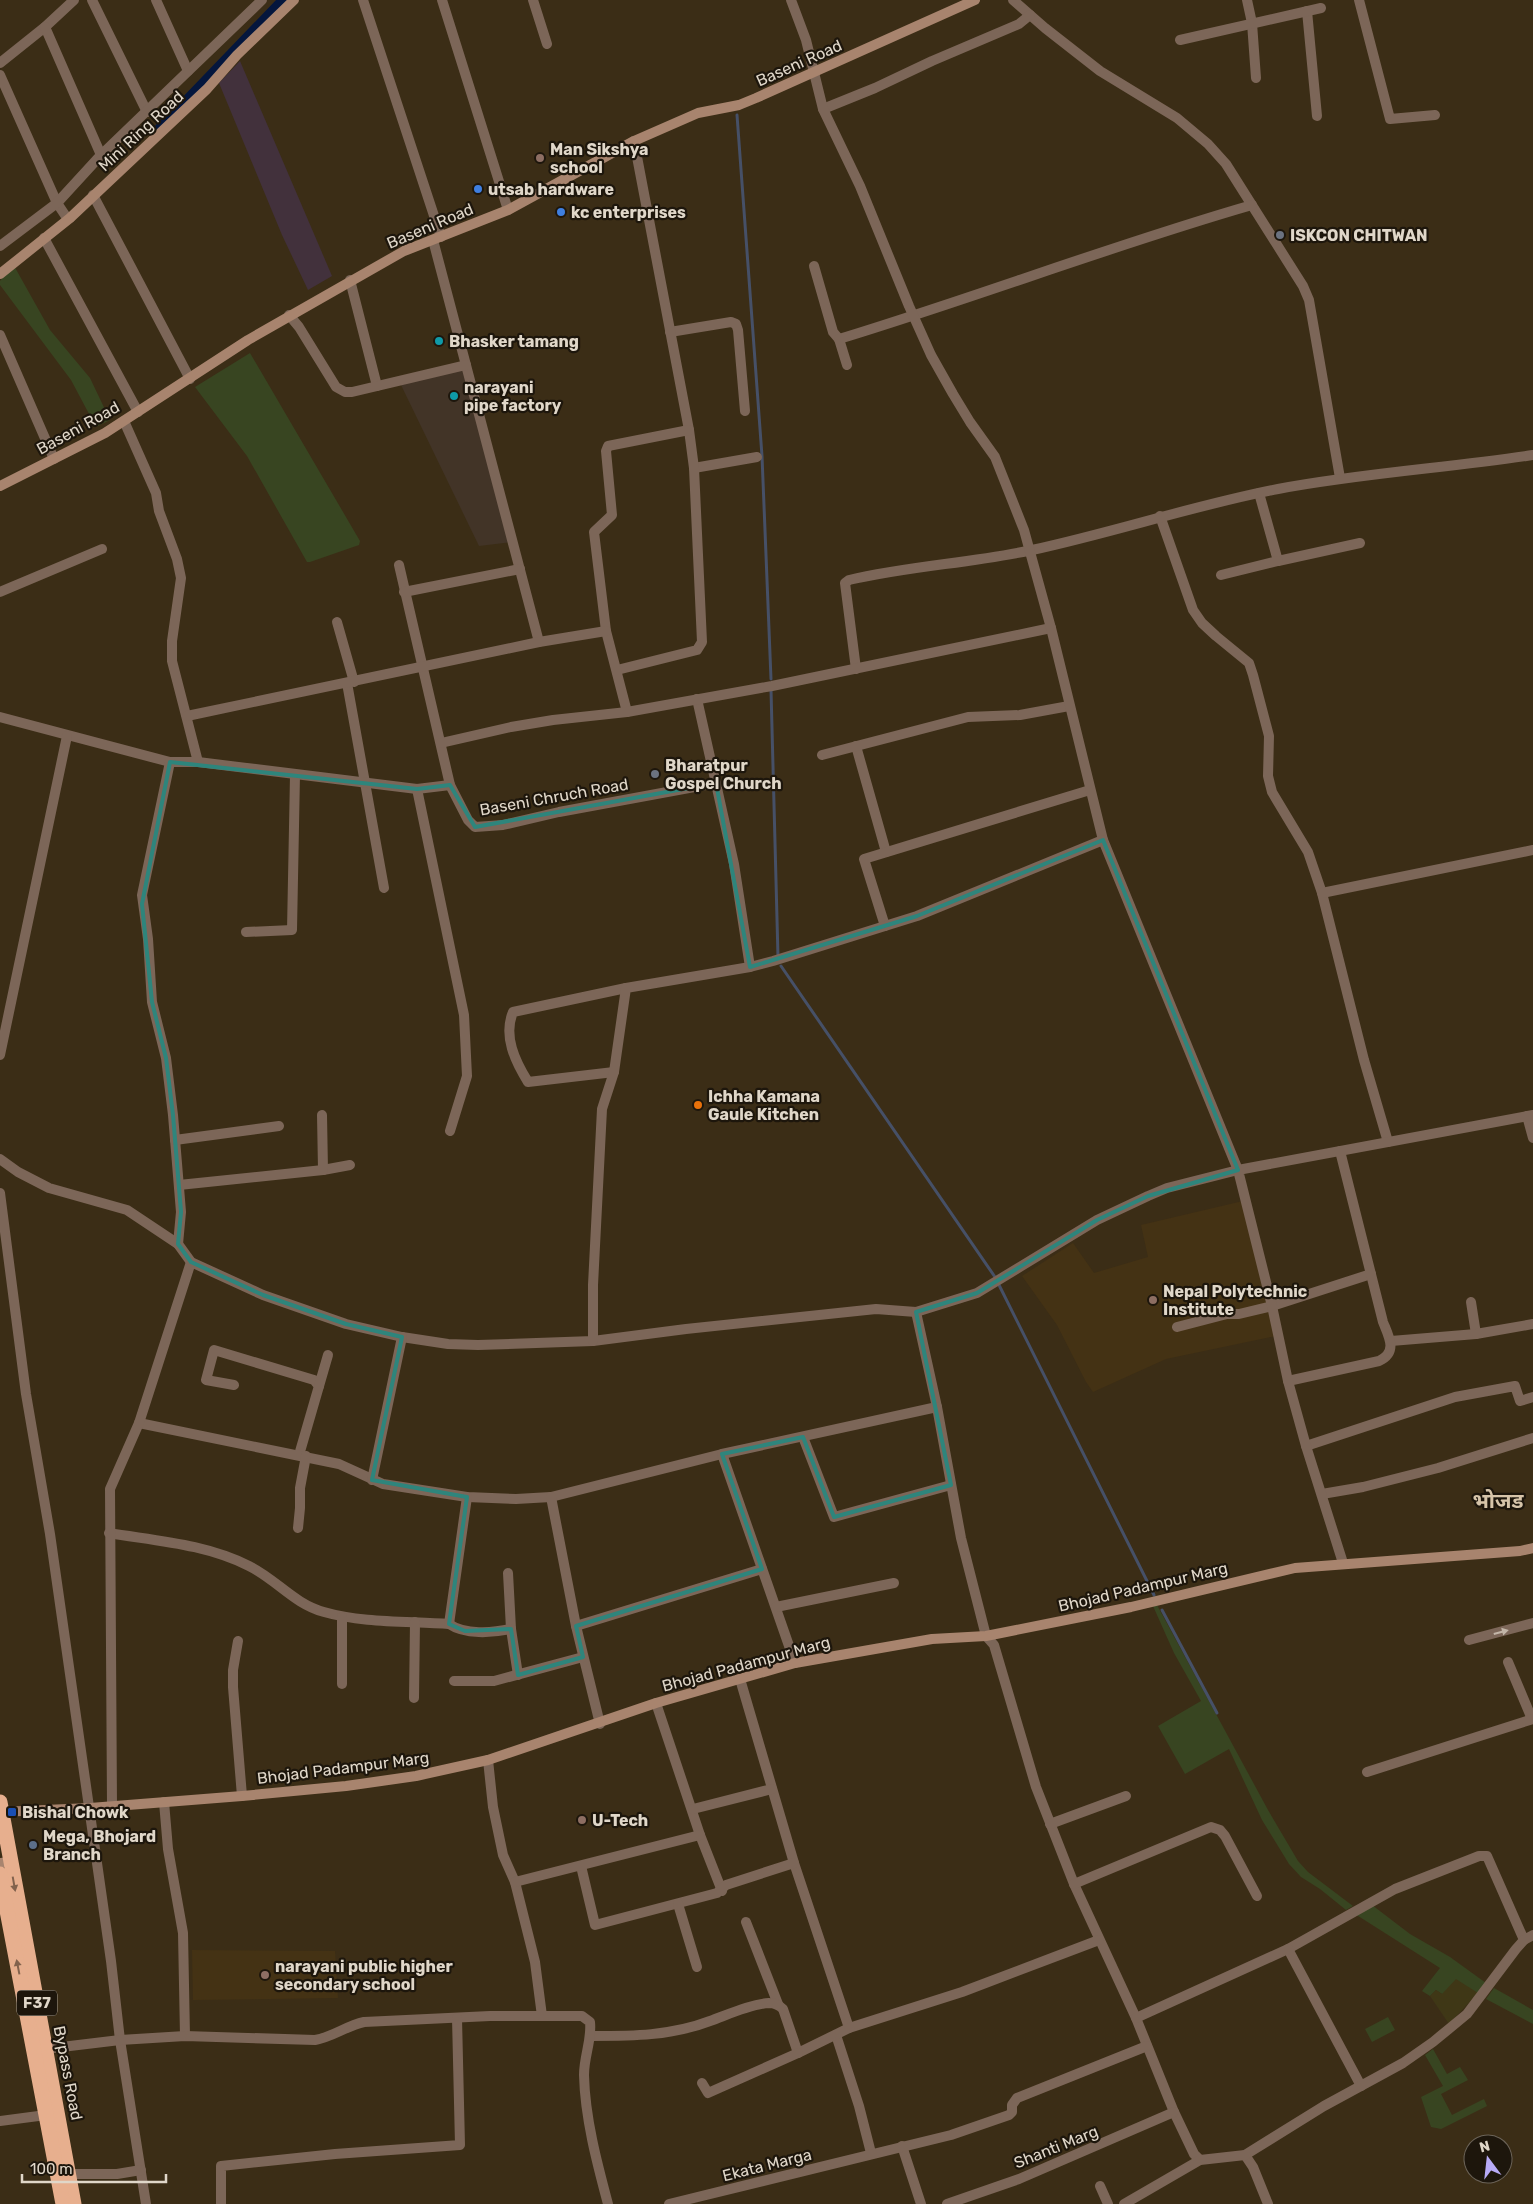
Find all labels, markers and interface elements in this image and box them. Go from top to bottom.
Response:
street label: Baseni Road [753,36,845,90]
street label: Mini Ring Road [94,87,188,175]
place label: Man Sikshya school [550,140,648,177]
marker: Man Sikshya school [534,152,546,164]
place label: utsab hardware [488,180,614,199]
marker: utsab hardware [472,183,484,195]
street label: Baseni Road [384,199,476,253]
place label: kc enterprises [571,203,686,222]
marker: kc enterprises [555,206,567,218]
place label: ISKCON CHITWAN [1290,226,1428,245]
marker: ISKCON CHITWAN [1274,229,1286,241]
place label: Bhasker tamang [449,332,579,351]
marker: Bhasker tamang [433,335,445,347]
place label: narayani pipe factory [464,378,562,415]
marker: narayani pipe factory [448,390,460,402]
street label: Baseni Road [33,397,123,459]
place label: Bharatpur Gospel Church [665,756,782,793]
marker: Bharatpur Gospel Church [649,768,661,780]
street label: Baseni Chruch Road [478,775,630,819]
place label: Ichha Kamana Gaule Kitchen [708,1087,820,1124]
marker: Ichha Kamana Gaule Kitchen [692,1099,704,1111]
place label: Nepal Polytechnic Institute [1163,1282,1307,1319]
marker: Nepal Polytechnic Institute [1147,1294,1159,1306]
district label: भोजड [1472,1488,1525,1513]
street label: Bhojad Padampur Marg [1056,1558,1230,1616]
one-way arrow [1493,1627,1508,1635]
street label: Bhojad Padampur Marg [660,1632,832,1696]
street label: Bhojad Padampur Marg [256,1748,430,1788]
place label: Bishal Chowk [22,1803,129,1822]
marker: Bishal Chowk [6,1806,18,1818]
place label: U-Tech [592,1811,648,1830]
marker: U-Tech [576,1814,588,1826]
place label: Mega, Bhojard Branch [43,1827,156,1864]
marker: Mega, Bhojard Branch [27,1839,39,1851]
one-way arrow [11,1877,19,1893]
place label: narayani public higher secondary school [275,1957,453,1994]
one-way arrow [13,1959,21,1975]
marker: narayani public higher secondary school [259,1969,271,1981]
road number: F37 [17,1990,57,2016]
street label: Bypass Road [50,2024,86,2122]
street label: Shanti Marg [1011,2121,1101,2173]
north arrow [1463,2134,1513,2184]
text: N [1478,2137,1492,2156]
street label: Ekata Marga [720,2145,814,2185]
scale bar [22,2152,166,2184]
text: 100 m [30,2160,72,2178]

